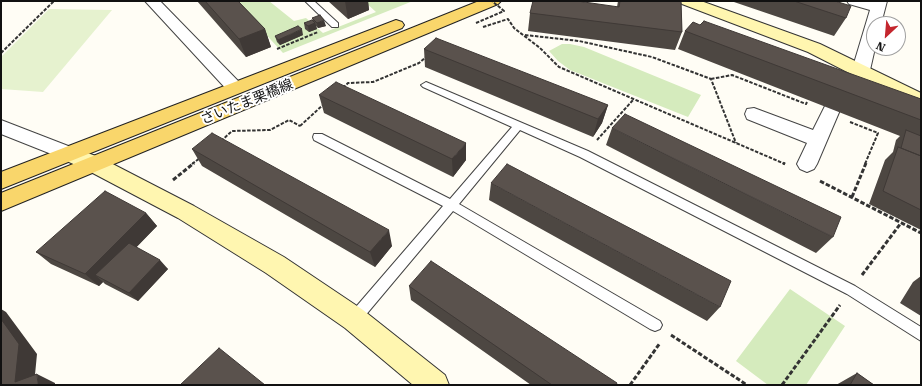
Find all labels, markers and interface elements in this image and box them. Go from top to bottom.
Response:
north arrow [866,16,906,56]
text: N [874,39,888,54]
street label: さいたま栗橋線 [198,76,296,128]

